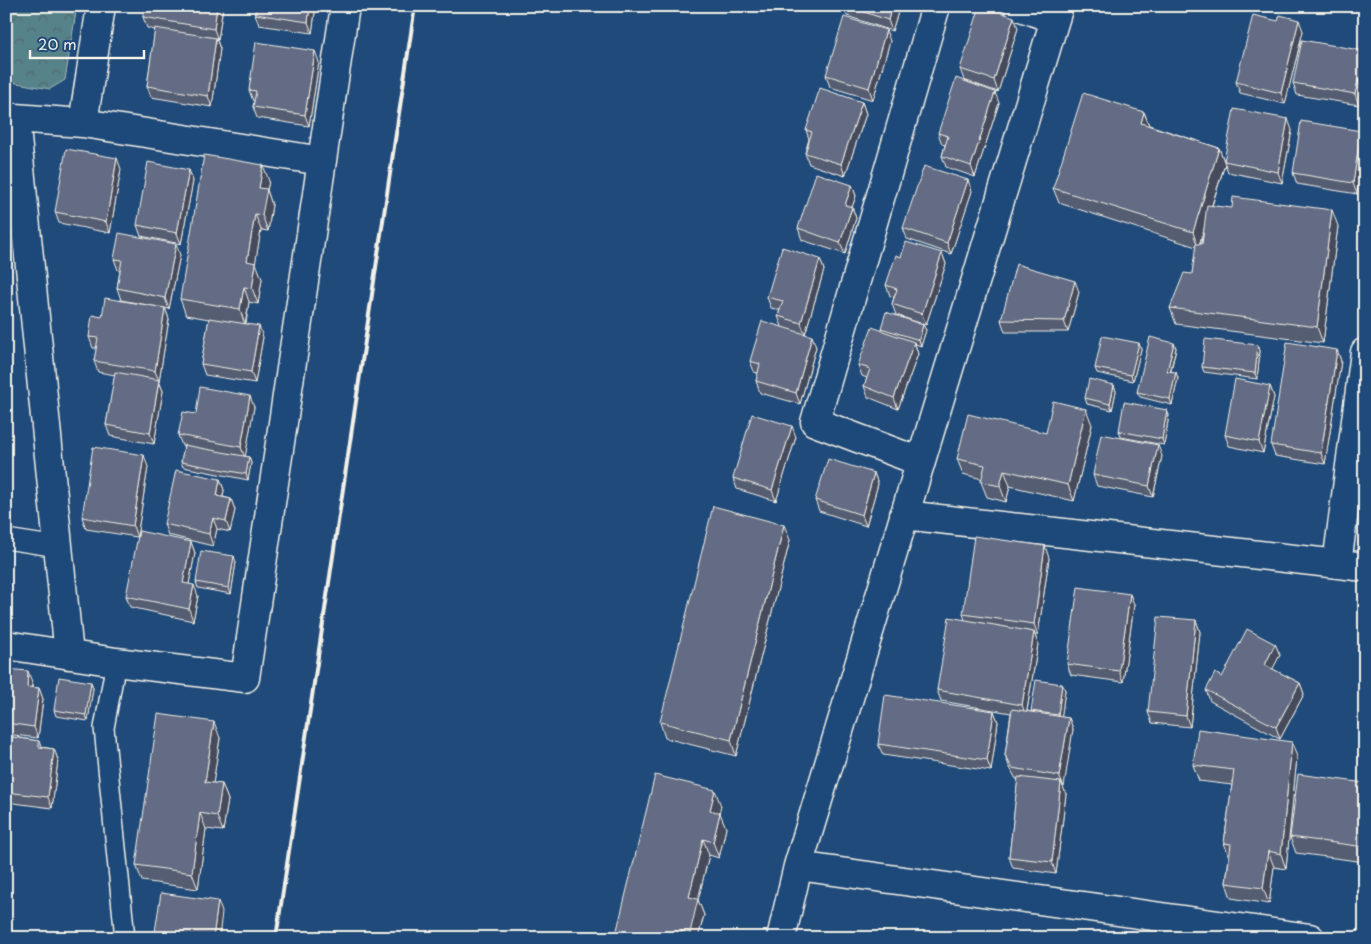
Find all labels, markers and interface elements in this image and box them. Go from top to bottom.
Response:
scale bar [30,28,144,60]
text: 20 m [38,32,77,55]

